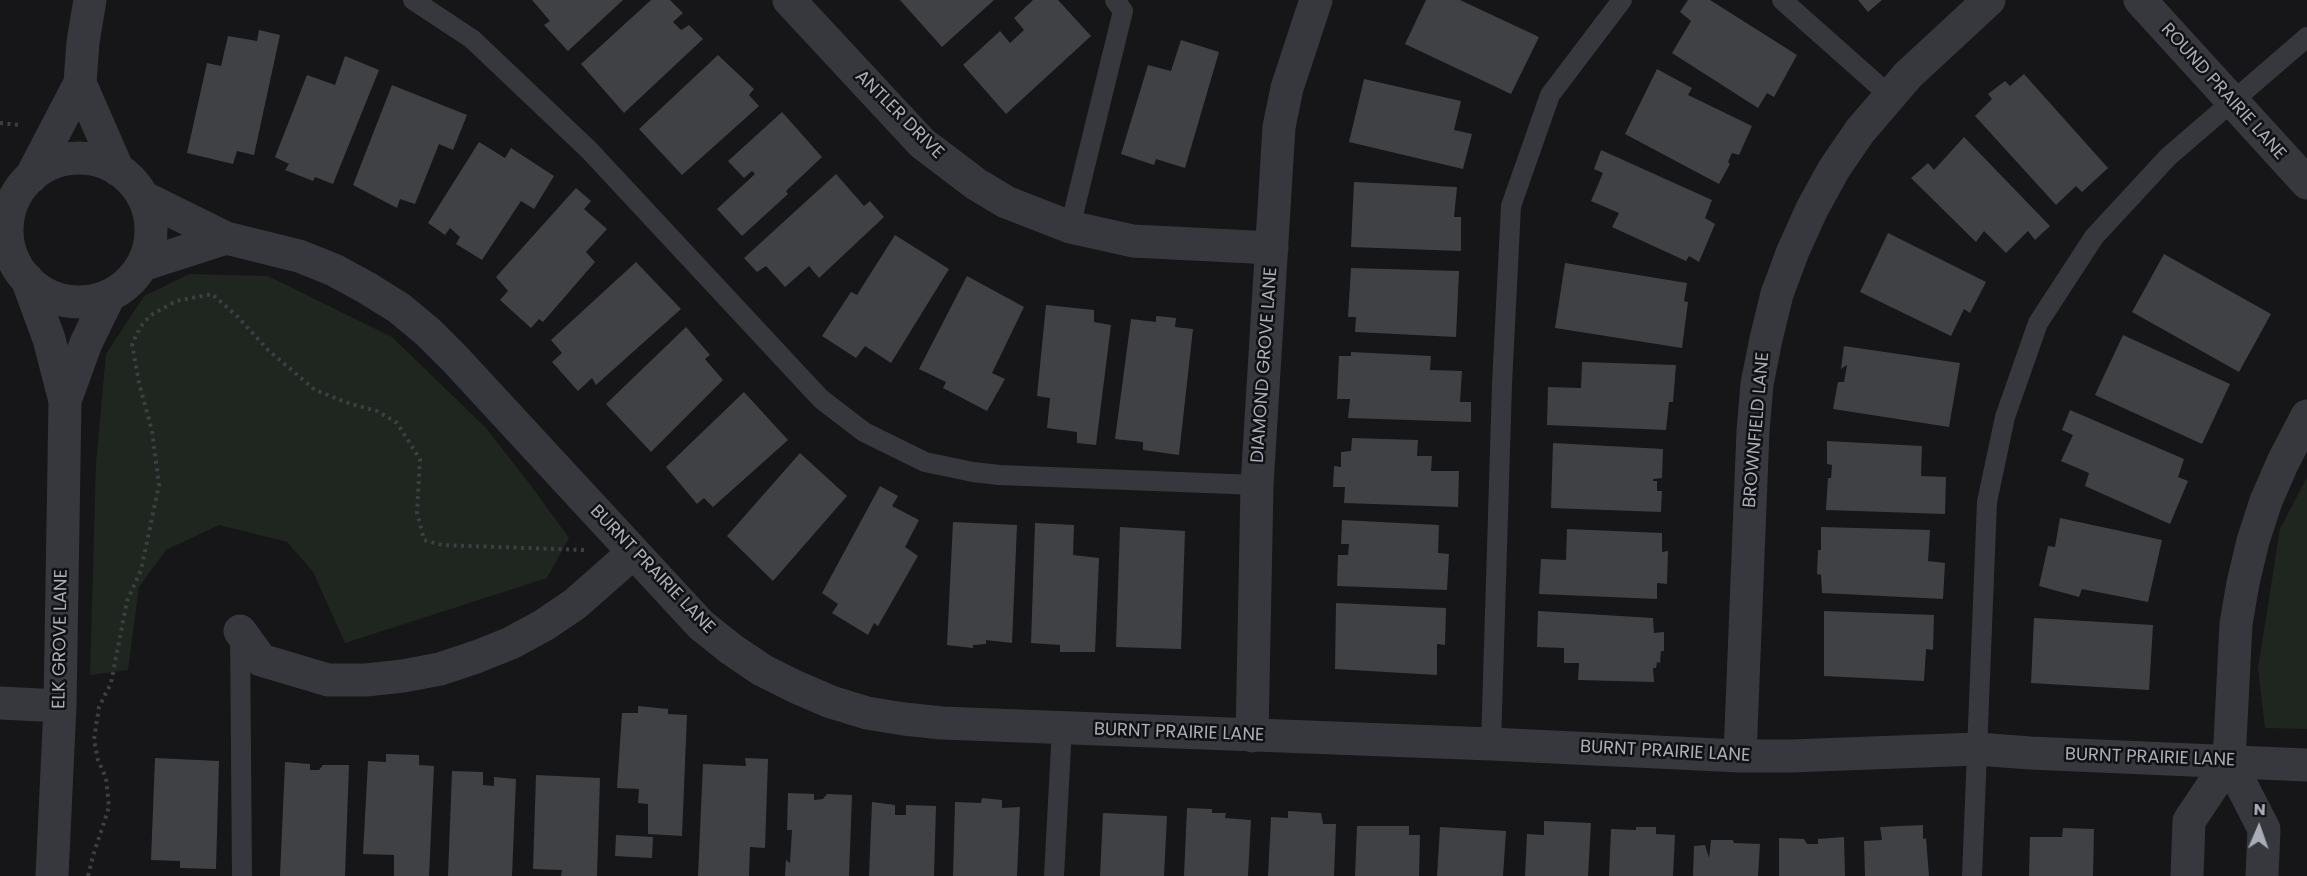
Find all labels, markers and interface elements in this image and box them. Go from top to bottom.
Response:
street label: ROUND PRAIRIE LANE [2156,19,2290,165]
street label: ANTLER DRIVE [850,66,948,164]
street label: DIAMOND GROVE LANE [1247,266,1283,464]
street label: BROWNFIELD LANE [1739,351,1775,509]
street label: BURNT PRAIRIE LANE [585,501,719,639]
street label: ELK GROVE LANE [49,569,73,709]
street label: BURNT PRAIRIE LANE [1093,719,1265,747]
street label: BURNT PRAIRIE LANE [1579,737,1751,767]
street label: BURNT PRAIRIE LANE [2064,744,2236,772]
north arrow [2229,798,2289,858]
text: N [2253,798,2266,821]

